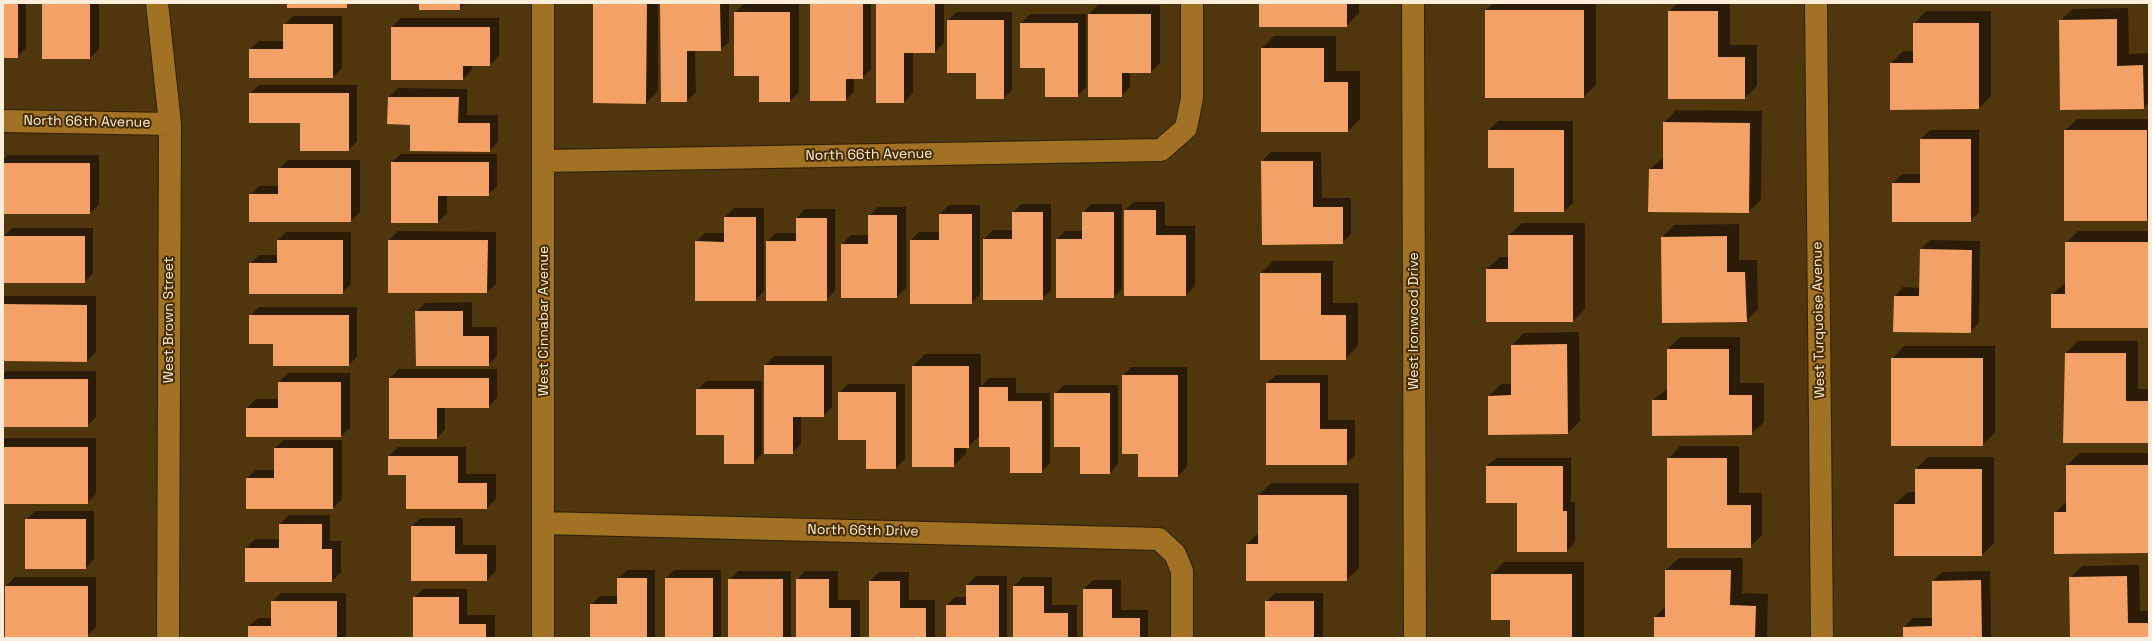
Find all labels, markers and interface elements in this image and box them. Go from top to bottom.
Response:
street label: North 66th Avenue [23,112,151,132]
street label: North 66th Avenue [805,145,933,165]
street label: West Turquoise Avenue [1809,242,1829,398]
street label: West Cinnabar Avenue [536,246,552,396]
street label: West Ironwood Drive [1406,252,1422,390]
street label: West Brown Street [161,257,177,383]
street label: North 66th Drive [807,522,919,540]

